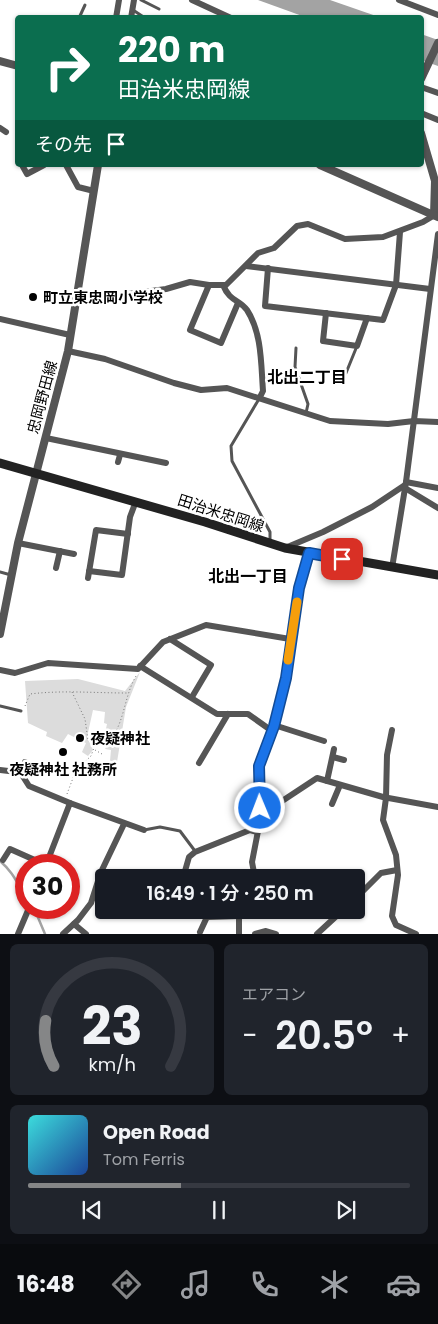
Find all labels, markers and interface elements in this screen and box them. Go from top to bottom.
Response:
text: 220 m [118,25,225,74]
icon: right [35,35,100,100]
text: 田治米忠岡線 [118,74,250,105]
icon: arrive [102,130,130,158]
text: その先 [35,131,92,158]
place label: 町立東忠岡小学校 [43,287,163,308]
marker: 町立東忠岡小学校 [27,291,39,303]
street label: 忠岡野田線 [22,358,62,436]
district label: 北出二丁目 [267,366,347,389]
street label: 田治米忠岡線 [175,489,267,537]
pin [321,538,363,580]
icon: arrive [328,545,356,573]
district label: 北出一丁目 [208,565,288,588]
place label: 夜疑神社 [90,728,150,749]
marker: 夜疑神社 [74,732,86,744]
marker: 夜疑神社 社務所 [57,746,69,758]
place label: 夜疑神社 社務所 [9,759,117,780]
position arrow [233,781,285,833]
speed limit sign: 30 [15,854,80,919]
text: 16:49 · 1 分 · 250 m [146,880,314,907]
text: エアコン [242,983,306,1006]
text: 23 [81,990,143,1063]
text: 20.5° [275,1009,373,1062]
text: − [242,1016,257,1055]
text: + [391,1016,410,1055]
text: km/h [88,1052,136,1077]
text: Open Road [103,1119,210,1146]
text: Tom Ferris [103,1148,185,1171]
icon: previous [78,1196,106,1224]
icon: pause [205,1196,233,1224]
icon: next [332,1196,360,1224]
icon: directions [109,1267,144,1302]
icon: music [178,1267,213,1302]
icon: phone [247,1267,282,1302]
icon: climate [317,1267,352,1302]
icon: car [386,1267,421,1302]
text: 16:48 [17,1269,75,1300]

